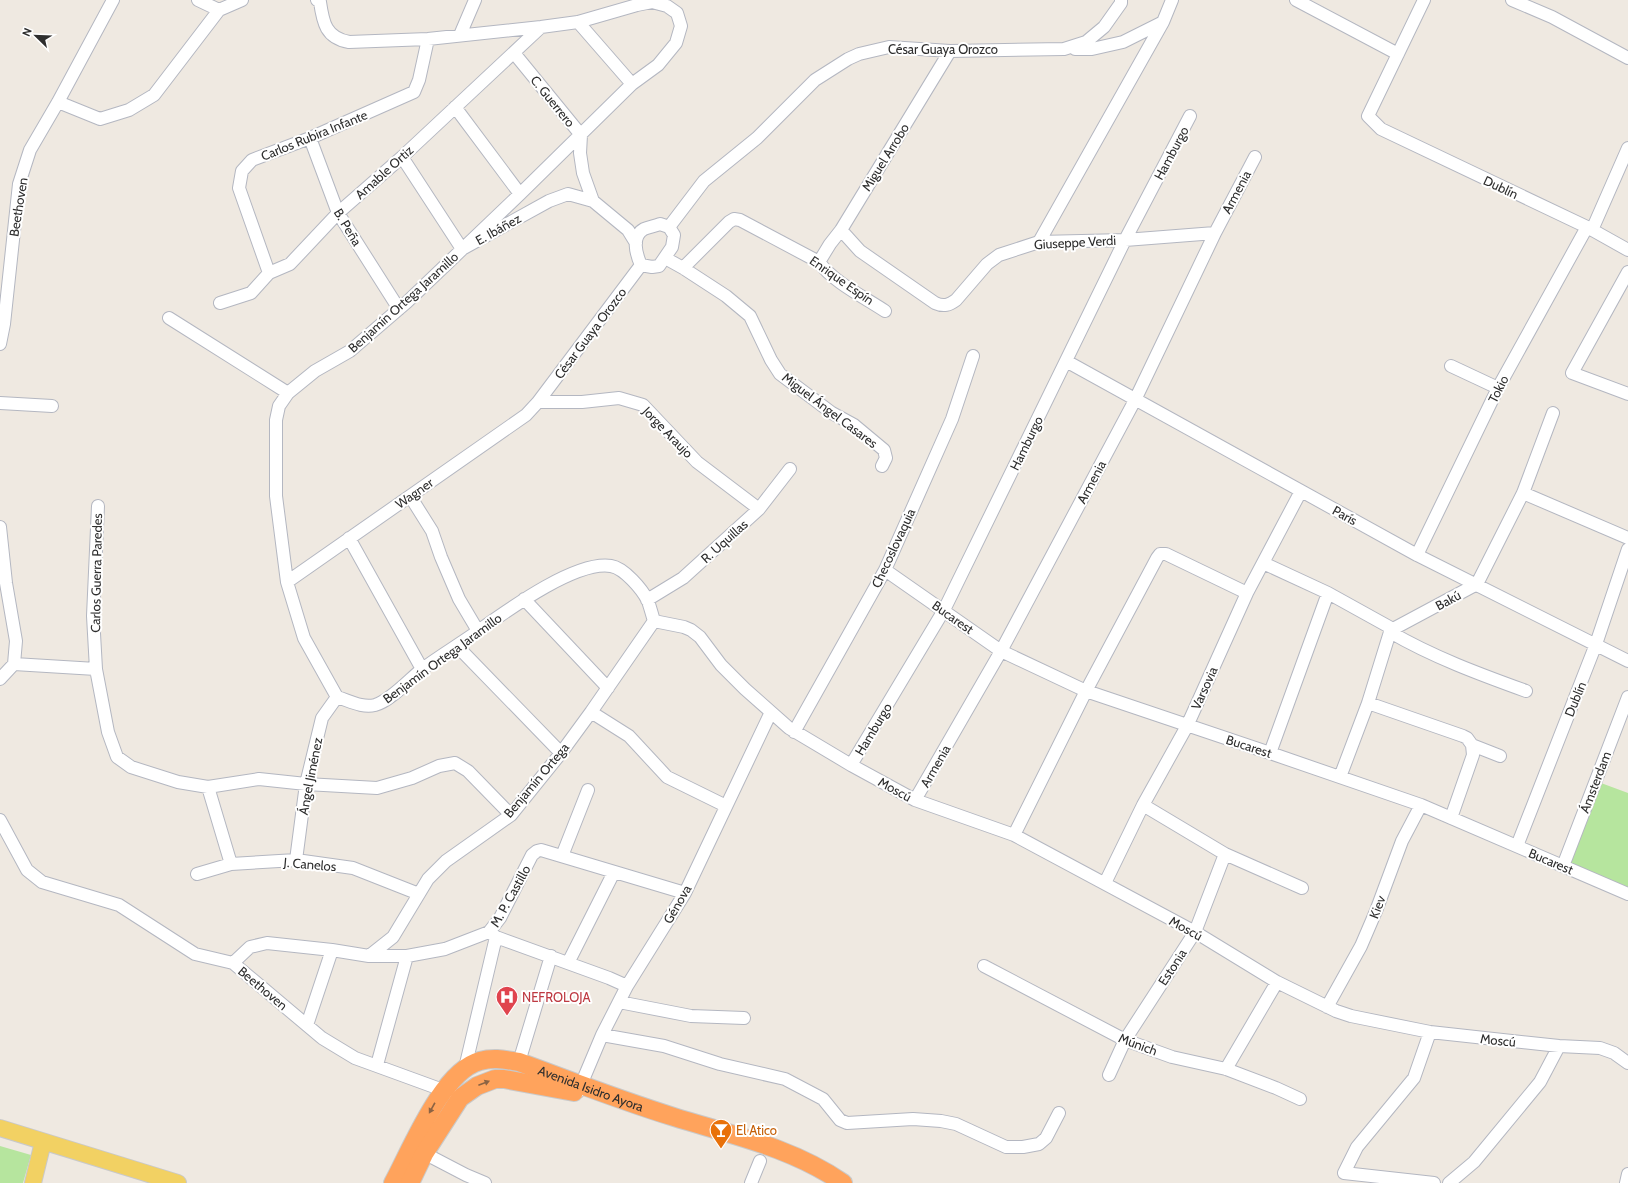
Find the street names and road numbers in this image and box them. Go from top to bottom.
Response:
street label: César Guaya Orozco [888,41,998,57]
street label: C. Guerrero [527,72,579,130]
street label: Carlos Rubira Infante [258,106,370,164]
street label: Miguel Arrobo [858,120,912,194]
street label: Hamburgo [1150,123,1192,183]
street label: Amable Ortiz [352,142,416,202]
street label: Armenia [1218,167,1254,216]
street label: Dublín [1481,172,1521,202]
street label: Beethoven [5,176,31,238]
street label: B. Peña [331,205,366,249]
street label: E. Ibáñez [472,210,524,248]
street label: Giuseppe Verdi [1034,232,1116,252]
street label: Benjamín Ortega Jaramillo [345,248,462,356]
street label: Enrique Espín [807,252,877,308]
street label: César Guaya Orozco [550,284,630,382]
street label: Miguel Ángel Casares [779,368,882,451]
street label: Tokio [1484,373,1512,405]
street label: Jorge Araujo [638,402,696,462]
street label: Hamburgo [1006,413,1046,473]
street label: Armenia [1073,457,1109,506]
street label: Wagner [392,474,437,512]
street label: París [1330,502,1361,529]
street label: Checoslovaquia [868,505,919,590]
street label: Carlos Guerra Paredes [87,512,105,633]
street label: R. Uquillas [697,515,751,566]
street label: Bakú [1432,587,1464,613]
street label: Bucarest [929,597,977,637]
street label: Benjamín Ortega Jaramillo [380,610,505,707]
street label: Varsovia [1187,663,1221,712]
street label: Dublín [1561,679,1589,719]
street label: Hamburgo [851,700,895,758]
street label: Bucarest [1224,731,1274,761]
street label: Ángel Jiménez [294,736,325,816]
street label: Benjamín Ortega [500,739,573,821]
street label: Armenia [916,741,954,790]
street label: Ámsterdam [1575,749,1614,815]
street label: Moscú [876,773,915,805]
street label: Bucarest [1526,844,1576,878]
street label: J. Canelos [282,854,338,874]
street label: M. P. Castillo [486,862,534,930]
street label: Génova [660,881,695,926]
street label: Kiev [1365,893,1389,921]
street label: Moscú [1167,912,1206,944]
street label: Estonia [1154,945,1190,988]
street label: Beethoven [235,963,291,1013]
street label: Múnich [1116,1029,1160,1059]
street label: Moscú [1479,1030,1517,1050]
street label: Avenida Isidro Ayora [536,1062,646,1115]

